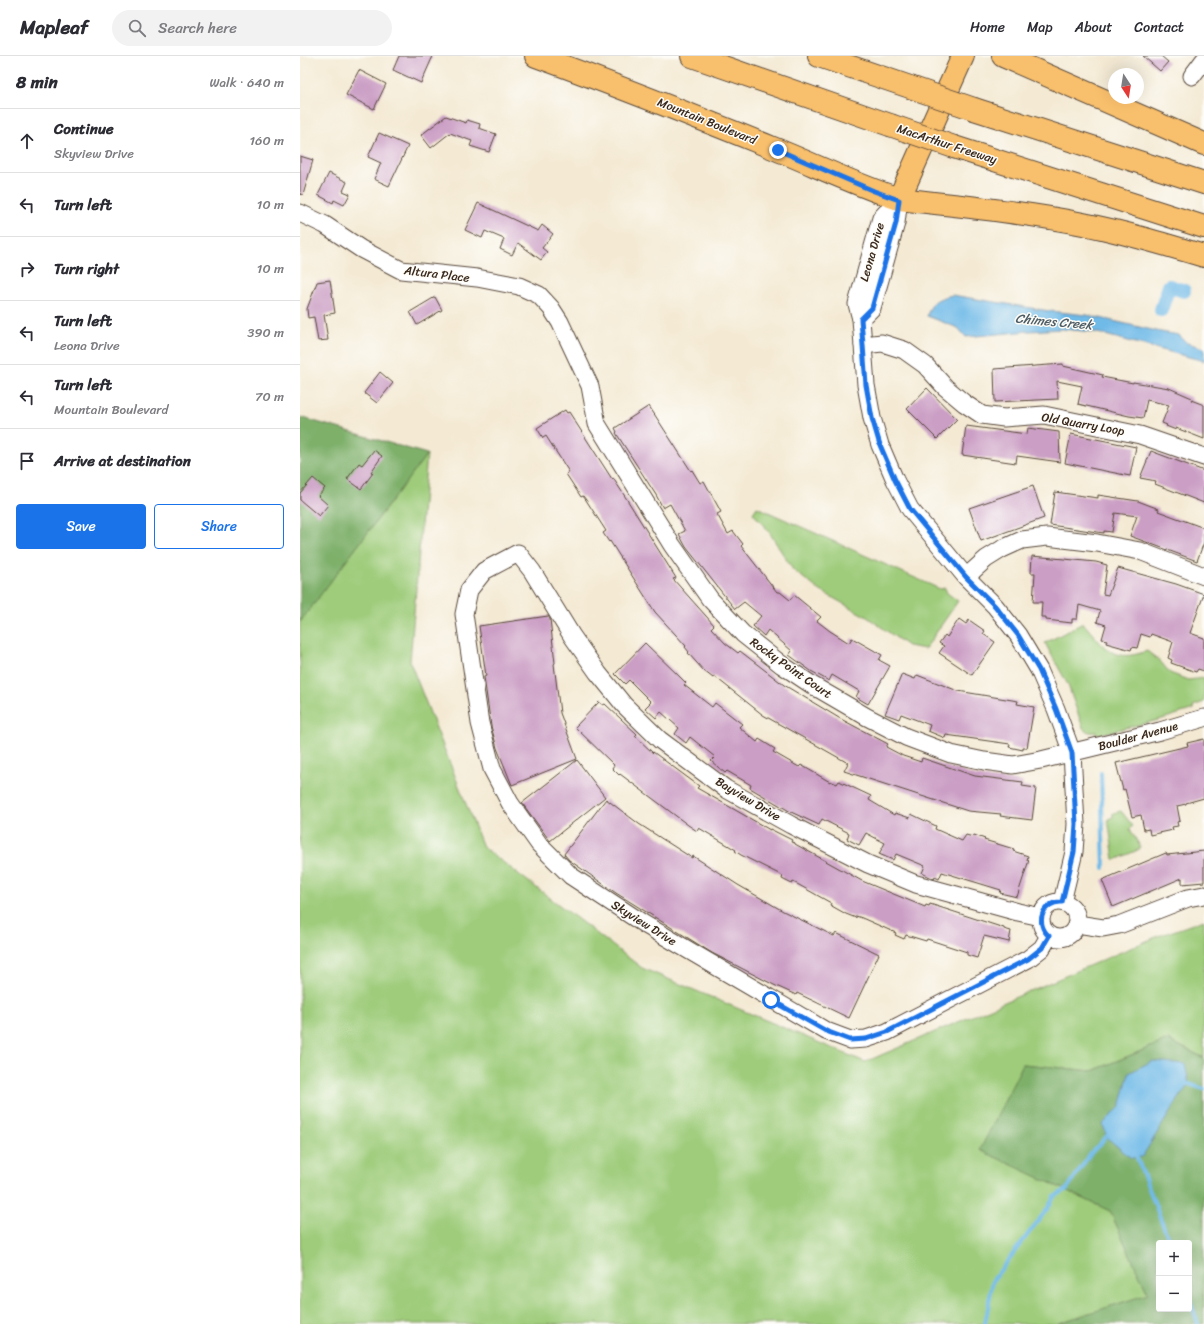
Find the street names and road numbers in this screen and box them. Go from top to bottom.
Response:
street label: Mountain Boulevard [654,91,762,152]
street label: MacArthur Freeway [894,117,1001,171]
street label: Leona Drive [853,220,891,284]
street label: Altura Place [402,259,471,289]
street label: Old Quarry Loop [1040,406,1127,442]
street label: Rocky Point Court [745,631,837,705]
street label: Boulder Avenue [1096,715,1181,757]
street label: Bayview Drive [711,771,785,827]
street label: Skyview Drive [607,894,681,952]

